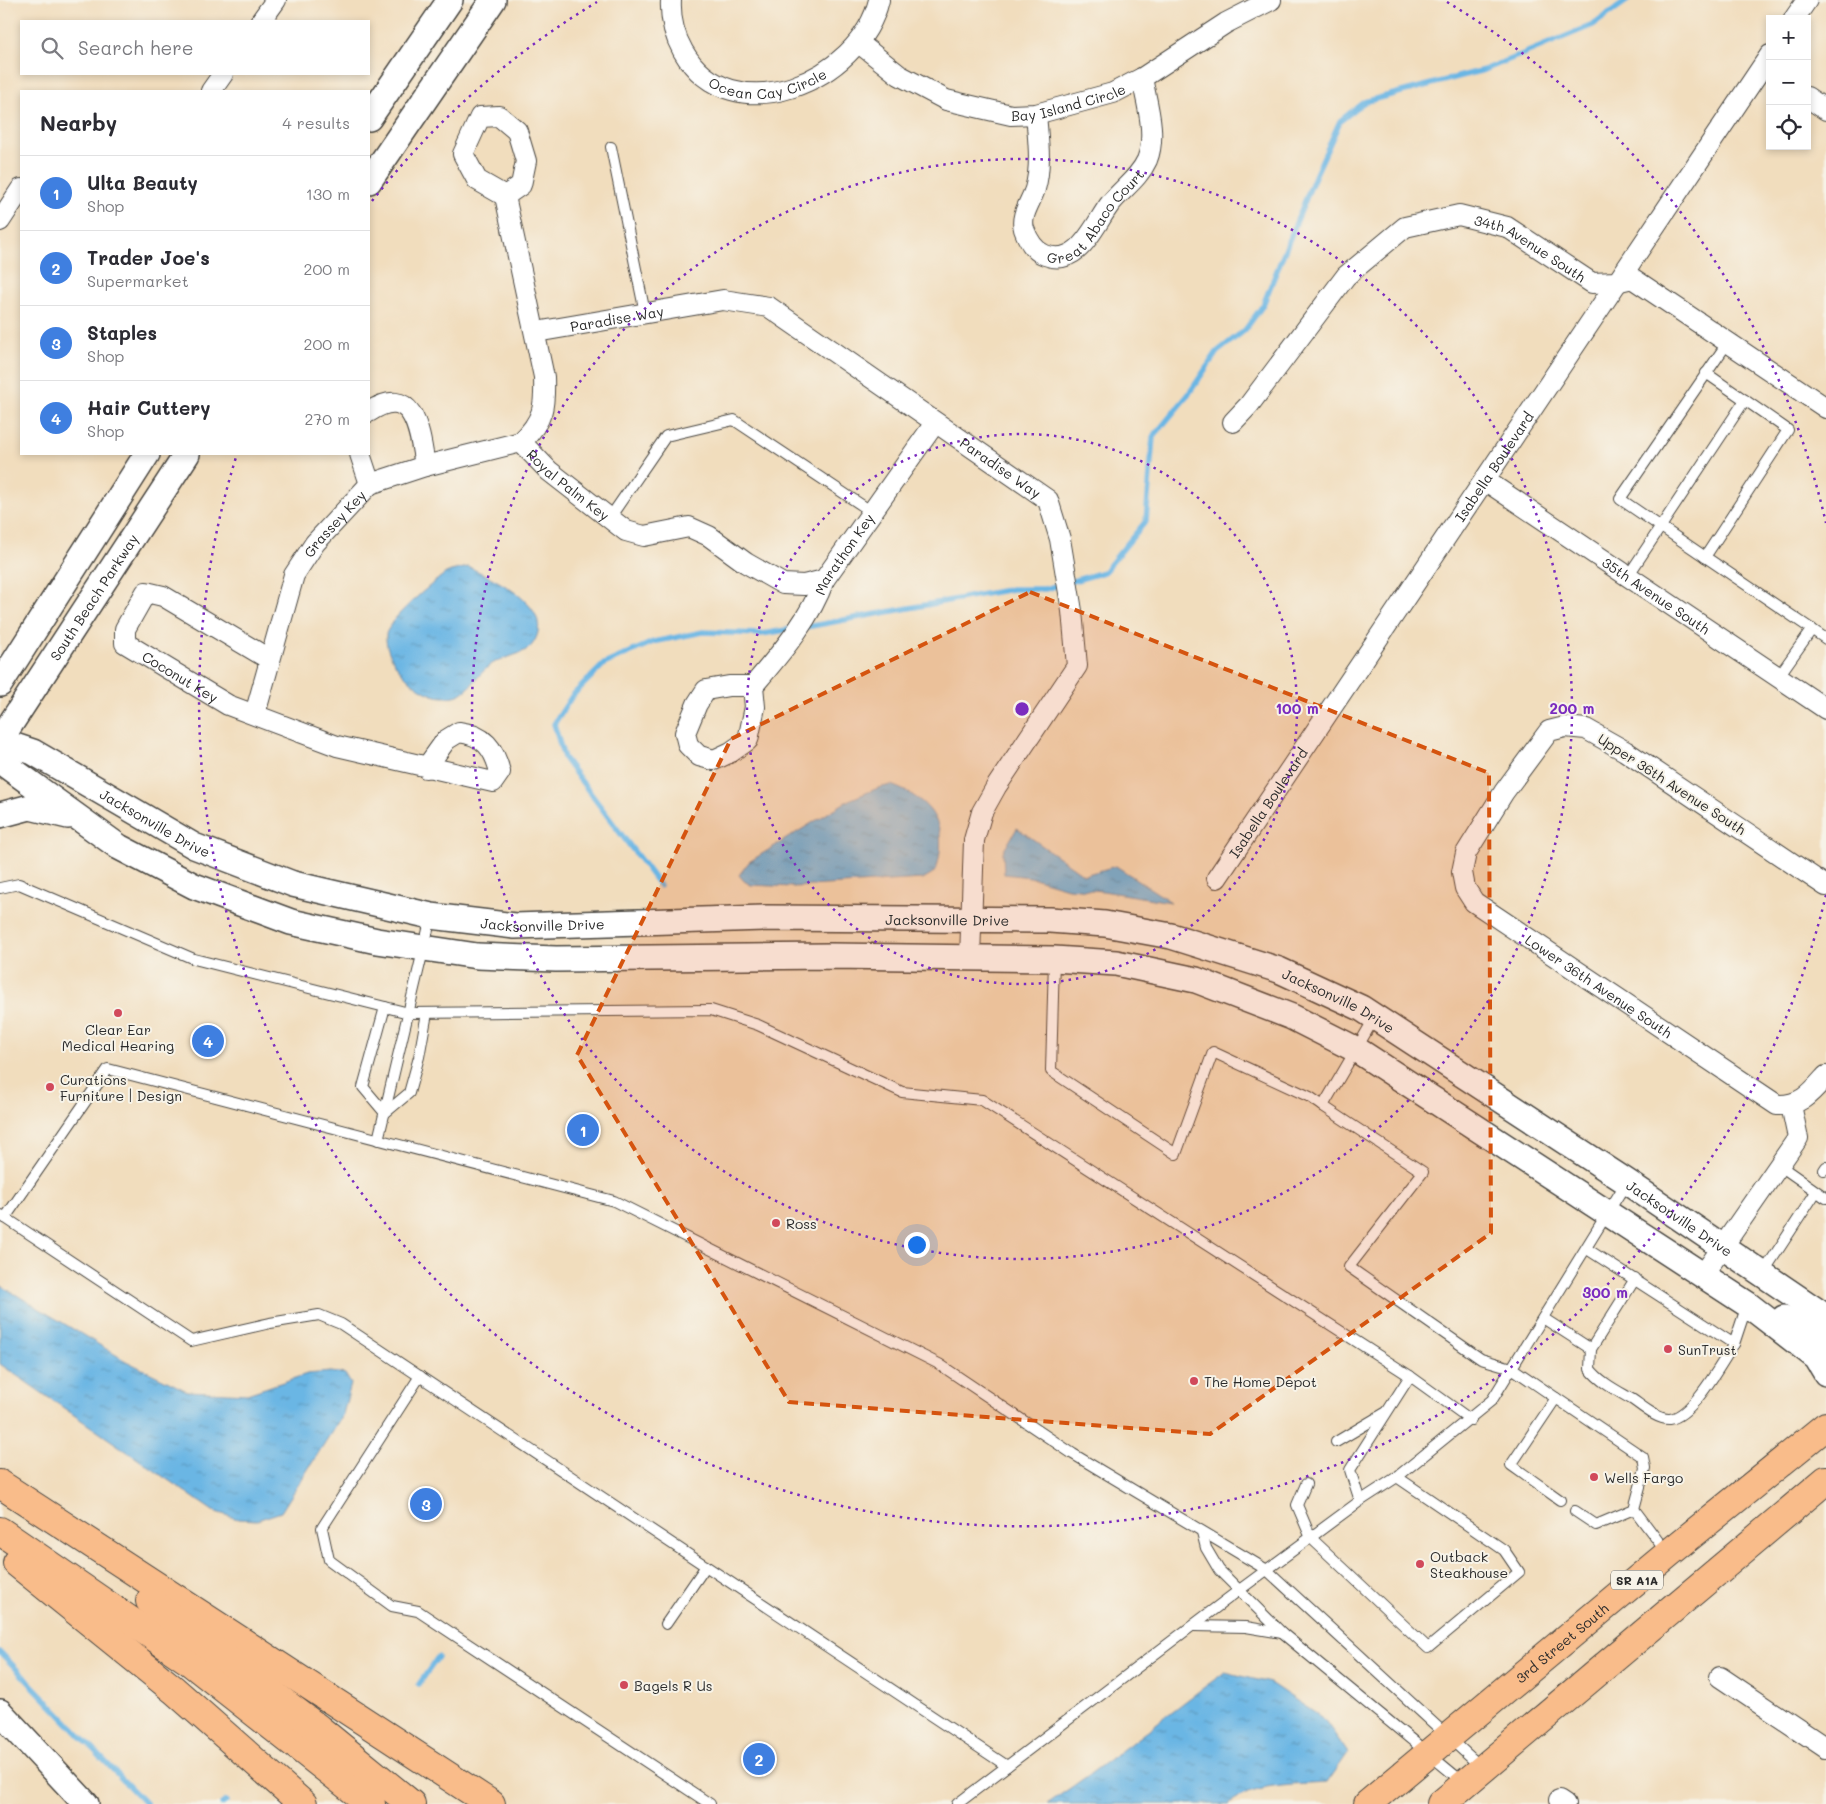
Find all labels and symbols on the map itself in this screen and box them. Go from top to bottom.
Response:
street label: Ocean Cay Circle [705,64,830,103]
street label: Bay Island Circle [1011,79,1129,124]
street label: Great Abaco Court [1046,165,1148,267]
street label: 34th Avenue South [1472,210,1590,286]
street label: Paradise Way [569,301,665,336]
street label: Isabella Boulevard [1450,408,1537,525]
street label: Paradise Way [956,433,1045,502]
street label: Royal Palm Key [523,445,614,524]
street label: Grassey Key [299,486,369,561]
street label: Marathon Key [810,509,878,598]
street label: South Beach Parkway [45,530,142,664]
street label: 35th Avenue South [1599,552,1714,638]
street label: Coconut Key [139,646,222,707]
text: 100 m [1275,698,1319,718]
text: 200 m [1550,698,1595,718]
centre of rings [1013,700,1031,718]
street label: Upper 36th Avenue South [1594,729,1750,839]
street label: Isabella Boulevard [1224,744,1312,861]
street label: Jacksonville Drive [97,784,213,861]
street label: Jacksonville Drive [885,909,1009,929]
street label: Jacksonville Drive [480,912,605,936]
street label: Lower 36th Avenue South [1522,930,1676,1042]
street label: Jacksonville Drive [1279,963,1398,1037]
marker: Clear Ear Medical Hearing [112,1007,124,1019]
place label: Clear Ear Medical Hearing [62,1020,174,1055]
pin: 4 [192,1022,224,1060]
place label: Curations Furniture | Design [60,1070,182,1105]
marker: Curations Furniture | Design [44,1081,56,1093]
pin: 1 [567,1111,599,1149]
street label: Jacksonville Drive [1623,1175,1736,1260]
place label: Ross [786,1214,817,1233]
marker: Ross [770,1217,782,1229]
your location [904,1232,930,1258]
text: 300 m [1582,1282,1628,1302]
place label: SunTrust [1678,1340,1737,1359]
marker: SunTrust [1662,1343,1674,1355]
place label: The Home Depot [1204,1372,1317,1391]
marker: The Home Depot [1188,1375,1200,1387]
place label: Wells Fargo [1604,1468,1683,1487]
marker: Wells Fargo [1588,1471,1600,1483]
pin: 3 [410,1485,442,1523]
place label: Outback Steakhouse [1430,1547,1508,1582]
marker: Outback Steakhouse [1414,1558,1426,1570]
road number: SR A1A [1611,1570,1663,1590]
street label: 3rd Street South [1511,1598,1612,1687]
place label: Bagels R Us [634,1676,713,1695]
marker: Bagels R Us [618,1679,630,1691]
pin: 2 [743,1740,775,1778]

